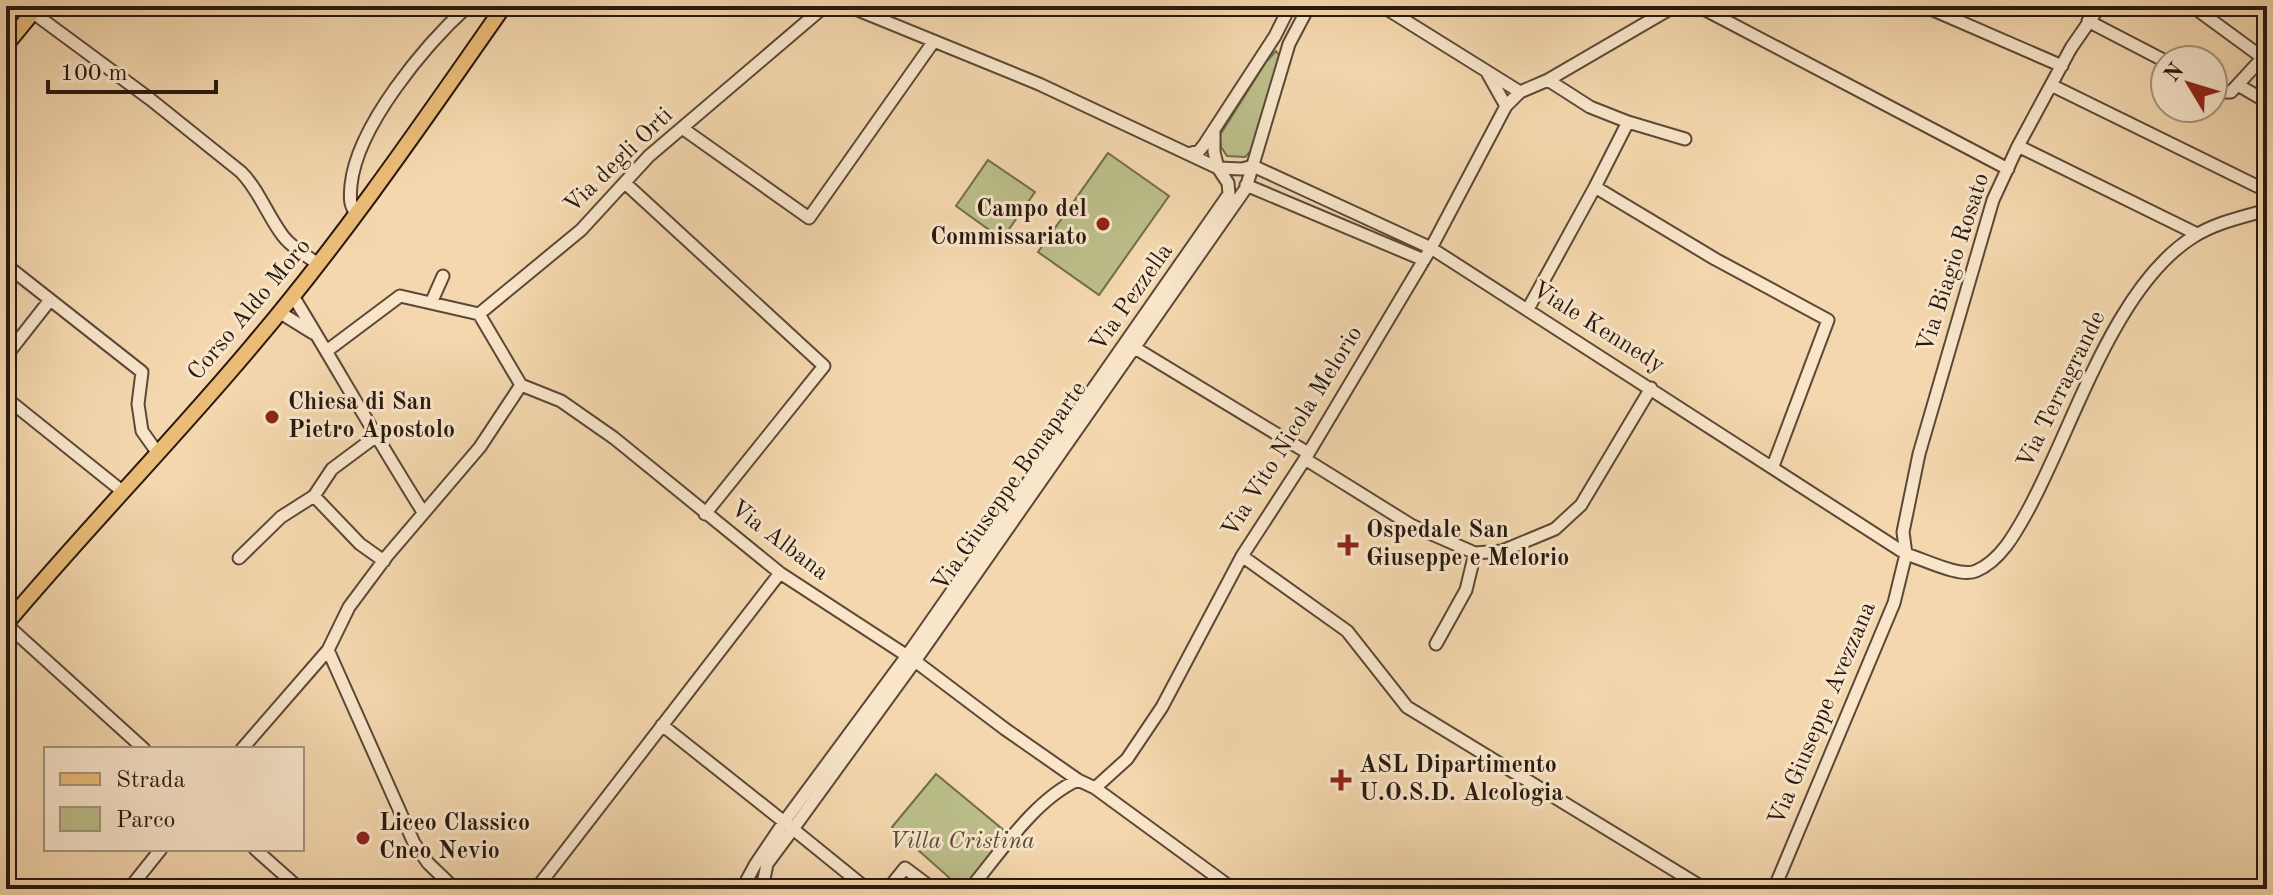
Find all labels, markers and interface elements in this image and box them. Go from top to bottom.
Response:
scale bar [48,44,216,94]
north arrow [2149,44,2229,124]
text: N [2161,59,2189,86]
text: 100 m [60,62,128,86]
street label: Via degli Orti [560,104,678,218]
street label: Via Biagio Rosato [1914,170,1994,356]
place label: Campo del Commissariato [930,198,1087,250]
marker: Campo del Commissariato [1094,215,1112,233]
street label: Corso Aldo Moro [184,235,316,385]
street label: Via Pezzella [1086,240,1178,356]
street label: Viale Kennedy [1527,278,1669,378]
street label: Via Terragrande [2014,308,2110,472]
street label: Via Vito Nicola Melorio [1218,322,1368,542]
street label: Via Giuseppe Bonaparte [928,378,1092,596]
place label: Chiesa di San Pietro Apostolo [288,391,455,443]
marker: Chiesa di San Pietro Apostolo [263,408,281,426]
street label: Via Albana [725,496,833,586]
place label: Ospedale San Giuseppe e Melorio [1366,519,1569,571]
marker: Ospedale San Giuseppe e Melorio [1337,534,1359,556]
street label: Via Giuseppe Avezzana [1765,599,1881,829]
legend [44,747,304,851]
place label: ASL Dipartimento U.O.S.D. Alcologia [1359,754,1563,806]
text: Strada [116,769,186,793]
marker: ASL Dipartimento U.O.S.D. Alcologia [1330,769,1352,791]
text: Parco [116,809,175,833]
place label: Liceo Classico Cneo Nevio [379,812,530,864]
marker: Liceo Classico Cneo Nevio [354,829,372,847]
park label: Villa Cristina [889,830,1035,854]

